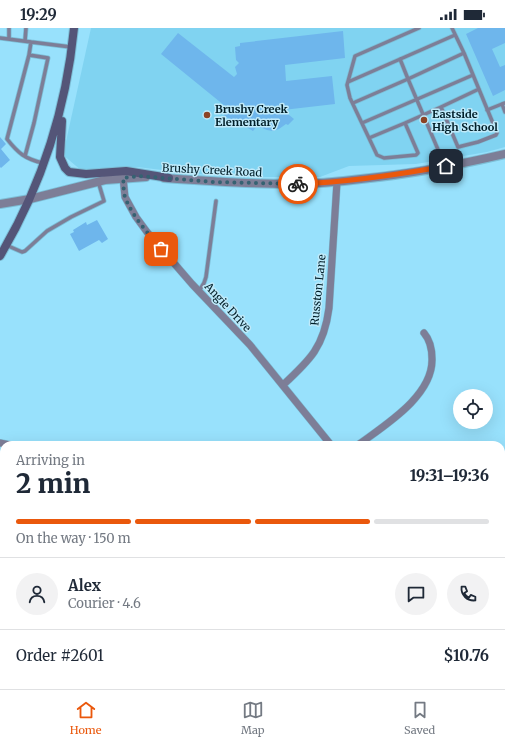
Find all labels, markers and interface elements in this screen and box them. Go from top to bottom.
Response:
text: 19:29 [20,5,57,24]
place label: Brushy Creek Elementary [215,102,289,129]
place label: Eastside High School [432,107,498,134]
marker: Brushy Creek Elementary [202,110,212,120]
marker: Eastside High School [419,115,429,125]
pin [429,149,463,183]
icon: home [435,155,457,177]
street label: Brushy Creek Road [162,160,263,180]
courier [278,164,318,204]
icon: bike [287,173,309,195]
pin [144,232,178,266]
icon: bag [150,238,172,260]
street label: Russton Lane [307,253,329,326]
street label: Angie Drive [201,279,254,335]
map controls [453,389,493,429]
button: locate [453,389,493,429]
text: Arriving in [16,452,85,469]
text: 19:31–19:36 [410,466,489,485]
text: 2 min [16,467,90,500]
text: On the way · 150 m [16,530,131,547]
button: person [16,573,58,615]
button: chat [395,573,437,615]
button: phone [447,573,489,615]
text: Alex [68,576,101,595]
text: Courier · 4.6 [68,595,141,612]
text: Order #2601 [16,646,104,665]
text: $10.76 [444,646,489,665]
tab: Home [70,699,101,737]
tab: Map [241,699,264,737]
tab: Saved [404,699,435,737]

